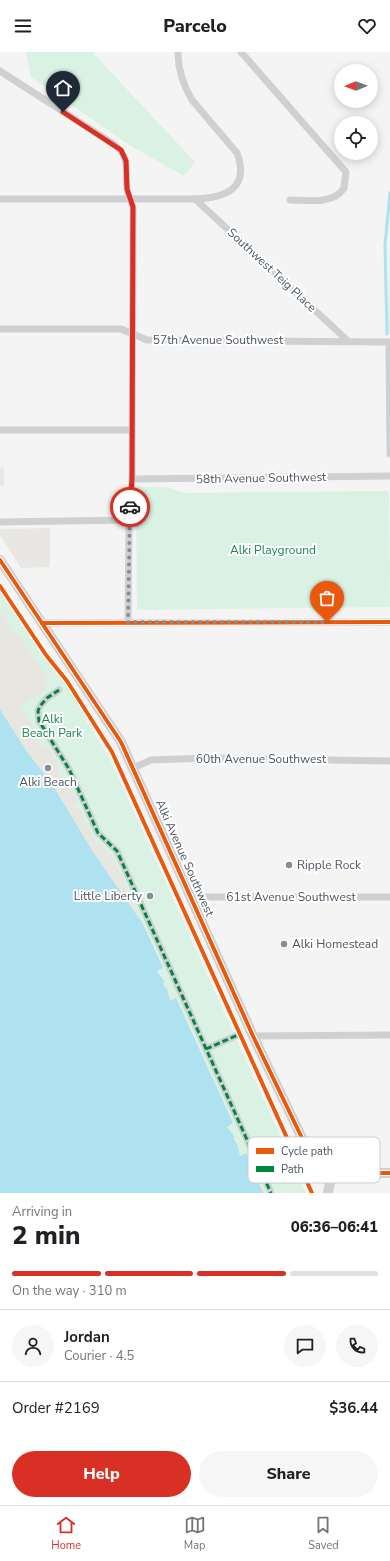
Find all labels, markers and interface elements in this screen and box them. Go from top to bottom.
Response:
text: Parcelo [163,14,227,38]
icon: menu [12,15,34,37]
icon: heart [356,15,378,37]
north arrow [334,64,378,108]
map controls [334,64,378,160]
pin [46,71,80,112]
icon: home [52,77,74,99]
button: locate [334,116,378,160]
street label: Southwest Teig Place [224,225,320,315]
street label: 57th Avenue Southwest [153,332,284,348]
street label: 58th Avenue Southwest [196,469,327,487]
courier [110,487,150,527]
icon: car [119,496,141,518]
park label: Alki Playground [230,542,316,558]
pin [310,581,344,622]
icon: bag [316,587,338,609]
park label: Alki Beach Park [22,711,83,741]
street label: 60th Avenue Southwest [196,751,327,767]
marker: Alki Beach [43,763,53,773]
place label: Alki Beach [19,774,77,790]
street label: Alki Avenue Southwest [152,797,218,920]
place label: Ripple Rock [297,857,362,873]
marker: Ripple Rock [284,860,294,870]
place label: Little Liberty [74,888,143,904]
street label: 61st Avenue Southwest [226,889,356,905]
marker: Little Liberty [145,891,155,901]
place label: Alki Homestead [292,936,378,952]
marker: Alki Homestead [279,939,289,949]
legend [248,1137,380,1183]
text: Cycle path [281,1144,333,1159]
text: Path [281,1162,304,1177]
text: Arriving in [12,1203,72,1221]
text: 06:36–06:41 [291,1217,378,1237]
text: 2 min [12,1218,80,1253]
text: On the way · 310 m [12,1282,127,1300]
button: person [12,1325,54,1367]
button: chat [284,1325,326,1367]
button: phone [336,1325,378,1367]
text: Jordan [64,1327,110,1347]
text: Courier · 4.5 [64,1347,134,1365]
text: Order #2169 [12,1398,100,1418]
text: $36.44 [329,1398,378,1418]
button: Help [12,1451,191,1497]
button: Share [199,1451,378,1497]
tab: Home [51,1514,81,1553]
tab: Map [184,1514,206,1553]
tab: Saved [308,1514,339,1553]

